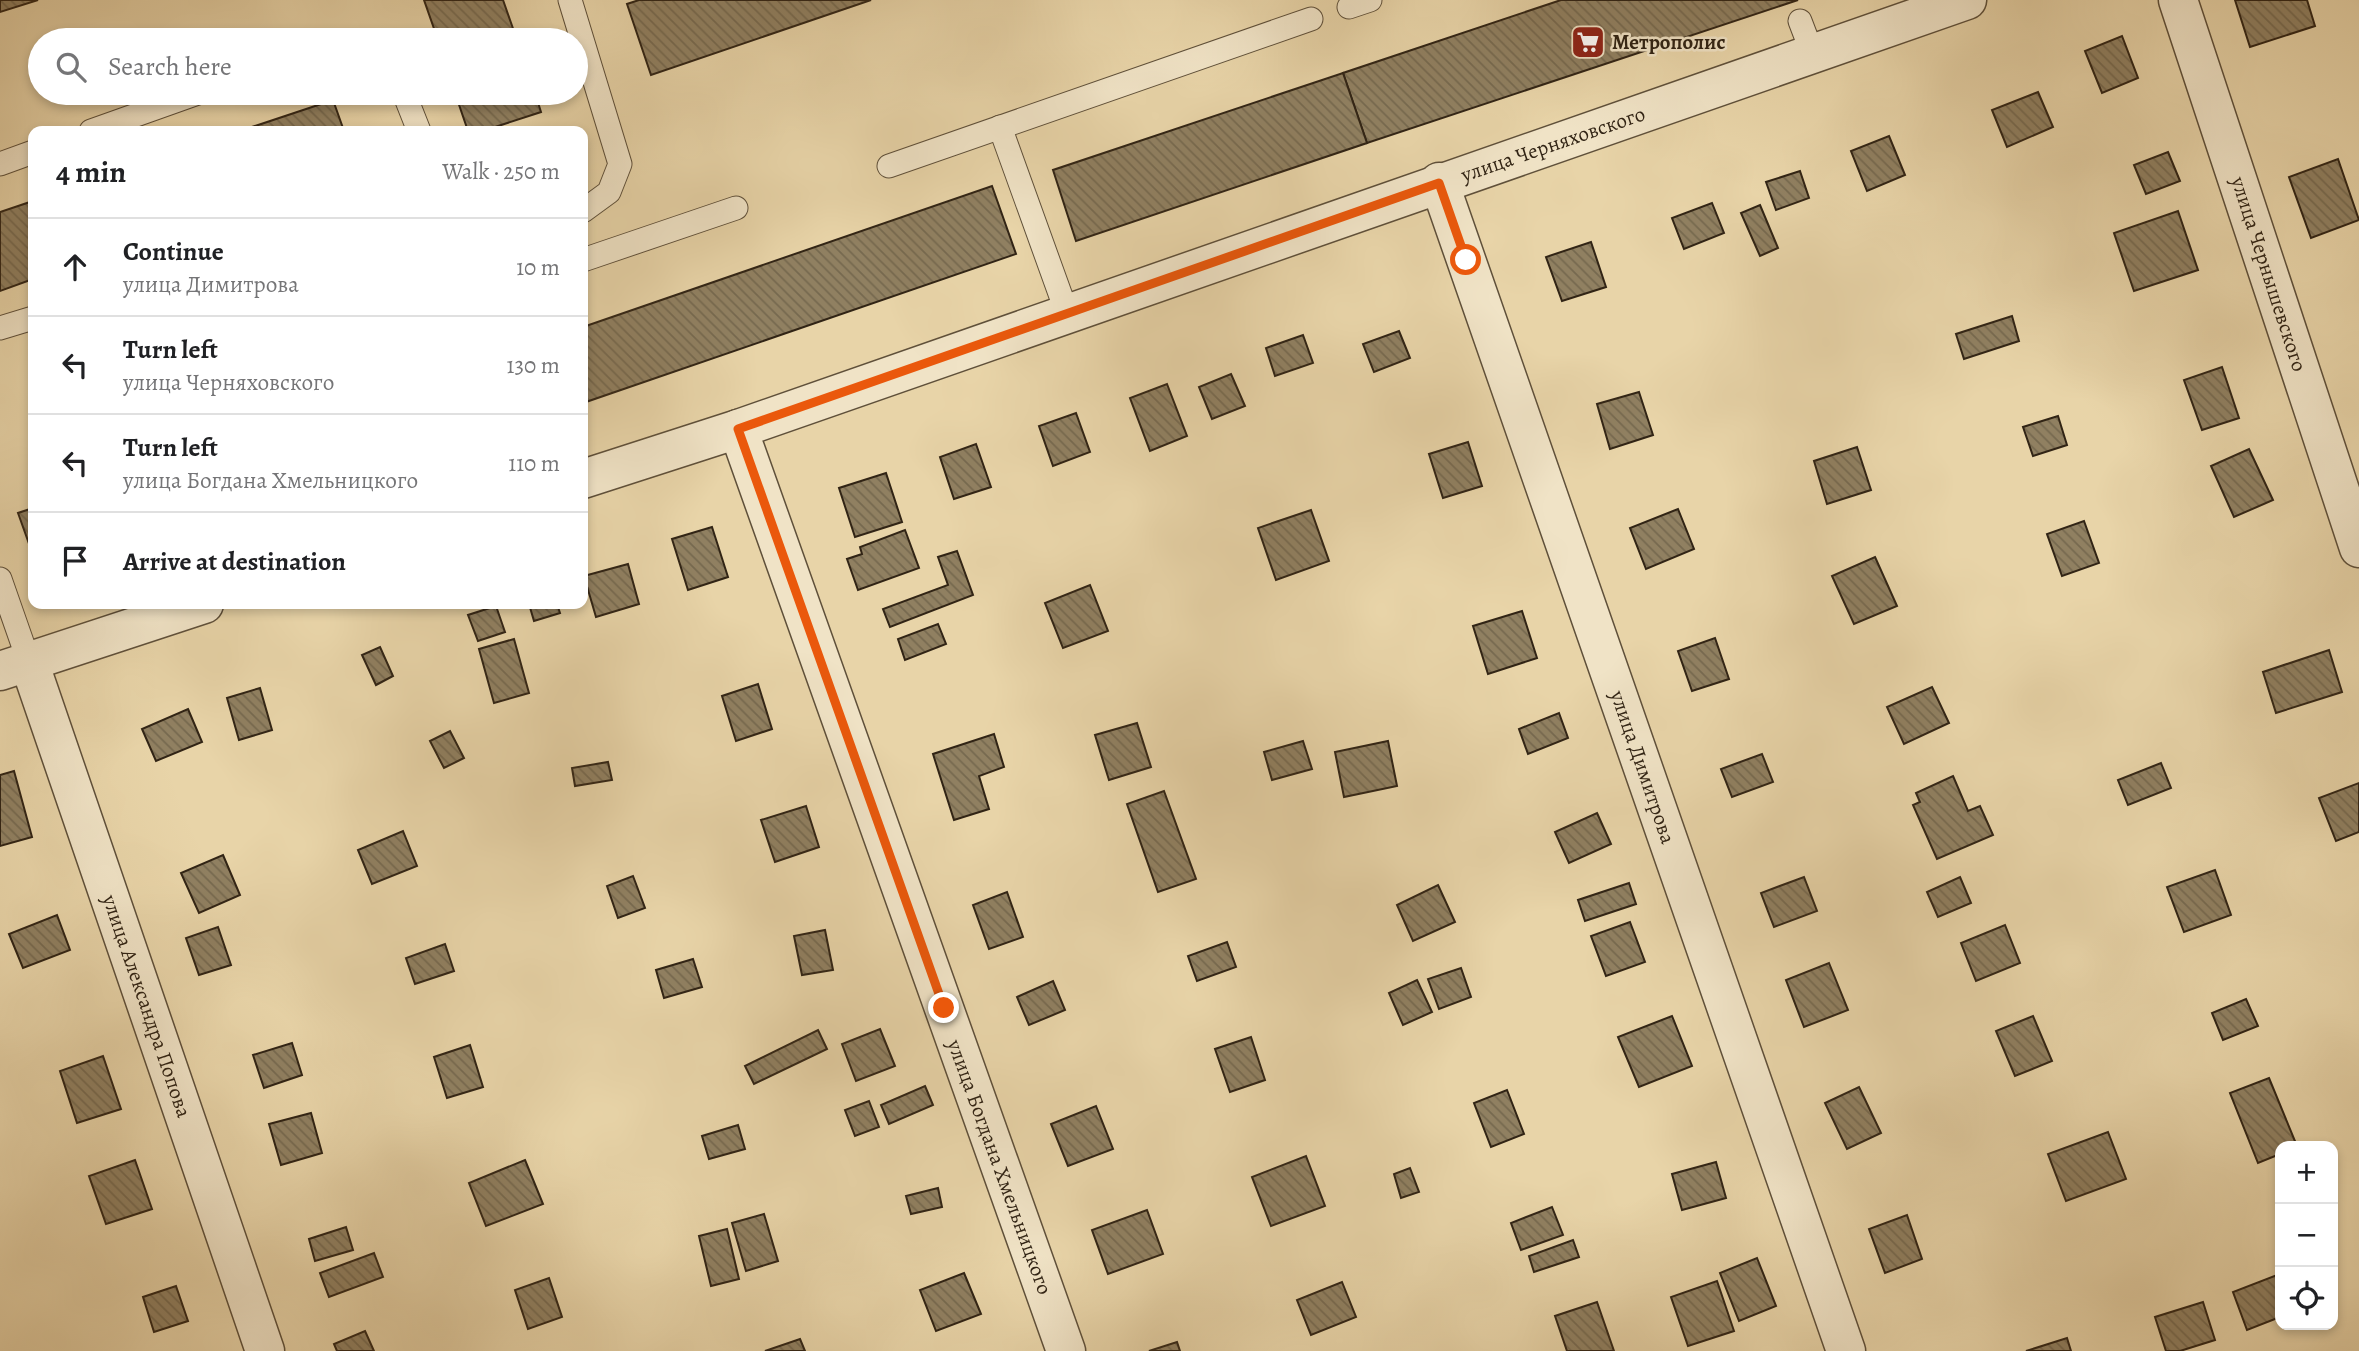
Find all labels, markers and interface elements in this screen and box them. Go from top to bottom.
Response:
supermarket icon: Метрополис [1569,23,1607,61]
search box [28,28,588,105]
place label: Метрополис [1612,28,1726,56]
icon: search [52,48,90,86]
text: Search here [108,49,232,84]
street label: улица Черняховского [1456,99,1649,189]
text: 4 min [56,152,126,192]
text: Walk · 250 m [442,156,560,187]
street label: улица Чернышевского [2224,172,2314,375]
text: Continue [123,234,224,269]
route start [1450,244,1481,275]
icon: ahead [56,248,94,286]
text: 10 m [516,252,560,283]
text: улица Димитрова [123,269,299,300]
text: Turn left [123,332,218,367]
icon: left [56,346,94,384]
text: 130 m [507,350,560,381]
text: улица Черняховского [123,367,334,398]
text: Turn left [123,430,218,465]
icon: left [56,444,94,482]
text: 110 m [508,448,560,479]
text: улица Богдана Хмельницкого [123,465,418,496]
icon: arrive [56,542,94,580]
text: Arrive at destination [123,544,346,579]
street label: улица Димитрова [1603,686,1682,848]
street label: улица Александра Попова [95,890,198,1121]
route end [928,992,959,1023]
street label: улица Богдана Хмельницкого [940,1035,1059,1298]
map controls [2275,1141,2338,1330]
button: + [2275,1141,2338,1204]
button: − [2275,1204,2338,1267]
button: locate [2275,1267,2338,1330]

